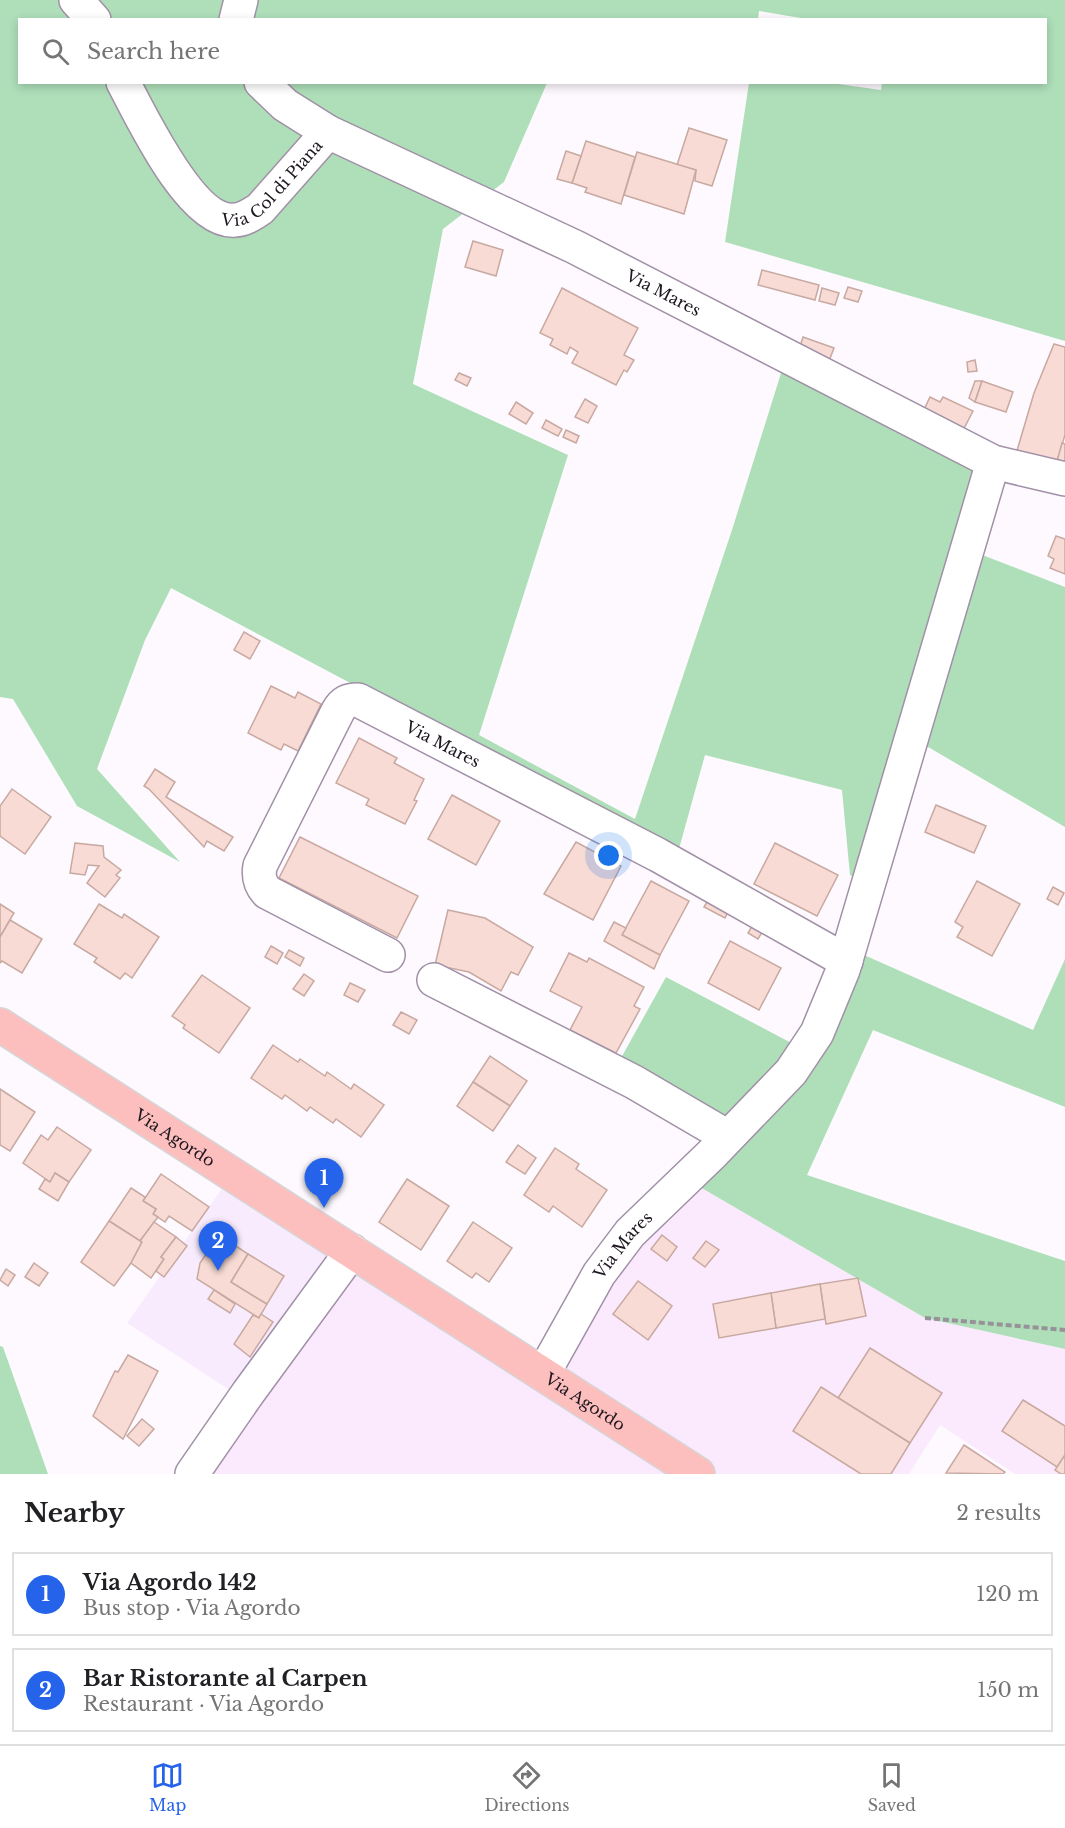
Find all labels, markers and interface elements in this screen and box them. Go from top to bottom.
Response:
search box [18,18,1047,84]
icon: search [39,35,72,68]
text: Search here [87,38,220,65]
street label: Via Col di Piana [219,135,327,231]
street label: Via Mares [622,265,704,320]
street label: Via Mares [401,716,484,772]
your location [594,841,623,870]
street label: Via Agordo [130,1104,219,1171]
pin: 1 [304,1158,344,1208]
street label: Via Mares [588,1207,656,1283]
pin: 2 [198,1222,238,1271]
street label: Via Agordo [541,1368,629,1435]
text: Nearby [24,1497,125,1529]
text: 2 results [957,1501,1041,1525]
text: Via Agordo 142 [83,1569,257,1596]
text: 1 [41,1582,50,1606]
text: 120 m [976,1582,1039,1606]
text: Bus stop · Via Agordo [83,1596,301,1620]
text: Bar Ristorante al Carpen [83,1665,368,1692]
text: 2 [39,1678,52,1702]
text: 150 m [977,1678,1039,1702]
text: Restaurant · Via Agordo [83,1692,324,1716]
tab: Map [149,1759,186,1815]
tab: Directions [484,1759,569,1815]
tab: Saved [868,1759,916,1815]

